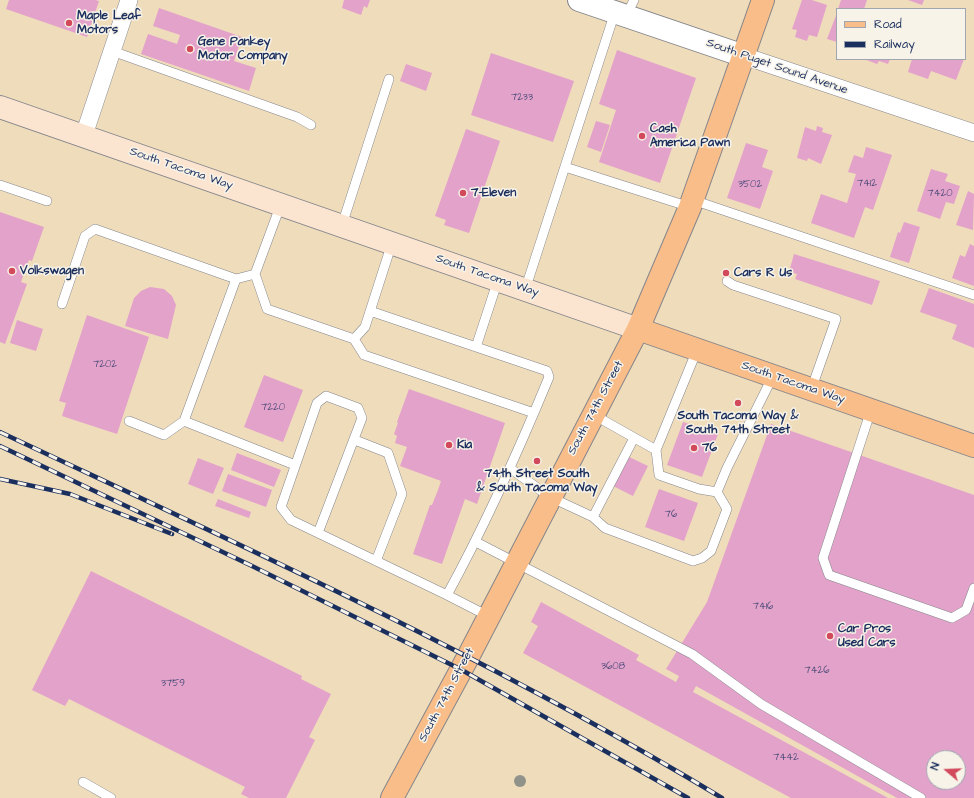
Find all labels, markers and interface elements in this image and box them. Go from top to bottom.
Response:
legend [836,8,966,60]
place label: Maple Leaf Motors [77,9,141,37]
text: Road [874,16,902,33]
marker: Maple Leaf Motors [64,18,74,28]
place label: Gene Pankey Motor Company [198,35,288,63]
street label: South Puget Sound Avenue [704,36,850,98]
text: Railway [874,36,915,53]
marker: Gene Pankey Motor Company [185,44,195,54]
house number: 7233 [511,92,533,104]
place label: Cash America Pawn [650,122,730,150]
marker: Cash America Pawn [637,131,647,141]
street label: South Tacoma Way [127,145,235,193]
house number: 7412 [857,178,877,190]
house number: 3502 [738,179,762,191]
place label: 7-Eleven [471,186,516,200]
marker: 7-Eleven [458,188,468,198]
house number: 7420 [928,188,952,200]
street label: South Tacoma Way [433,252,541,300]
place label: Volkswagen [20,264,84,278]
marker: Volkswagen [7,266,17,276]
place label: Cars R Us [734,266,792,280]
marker: Cars R Us [721,268,731,278]
house number: 7202 [93,359,117,371]
street label: South 74th Street [565,359,627,457]
street label: South Tacoma Way [739,359,847,407]
marker: South Tacoma Way & South 74th Street [733,398,743,408]
house number: 7220 [261,402,285,414]
place label: South Tacoma Way & South 74th Street [677,409,799,437]
place label: Kia [457,438,472,452]
marker: Kia [444,440,454,450]
place label: 76 [702,441,717,455]
marker: 76 [689,443,699,453]
marker: 74th Street South & South Tacoma Way [532,456,542,466]
place label: 74th Street South & South Tacoma Way [476,467,598,495]
house number: 76 [665,509,677,521]
house number: 7416 [753,601,773,613]
place label: Car Pros Used Cars [838,622,895,650]
marker: Car Pros Used Cars [825,631,835,641]
street label: South 74th Street [416,646,478,744]
house number: 3608 [601,661,625,673]
house number: 7426 [805,665,829,677]
house number: 3759 [161,678,185,690]
north arrow [926,750,966,790]
house number: 7442 [773,752,799,764]
text: N [927,761,943,772]

